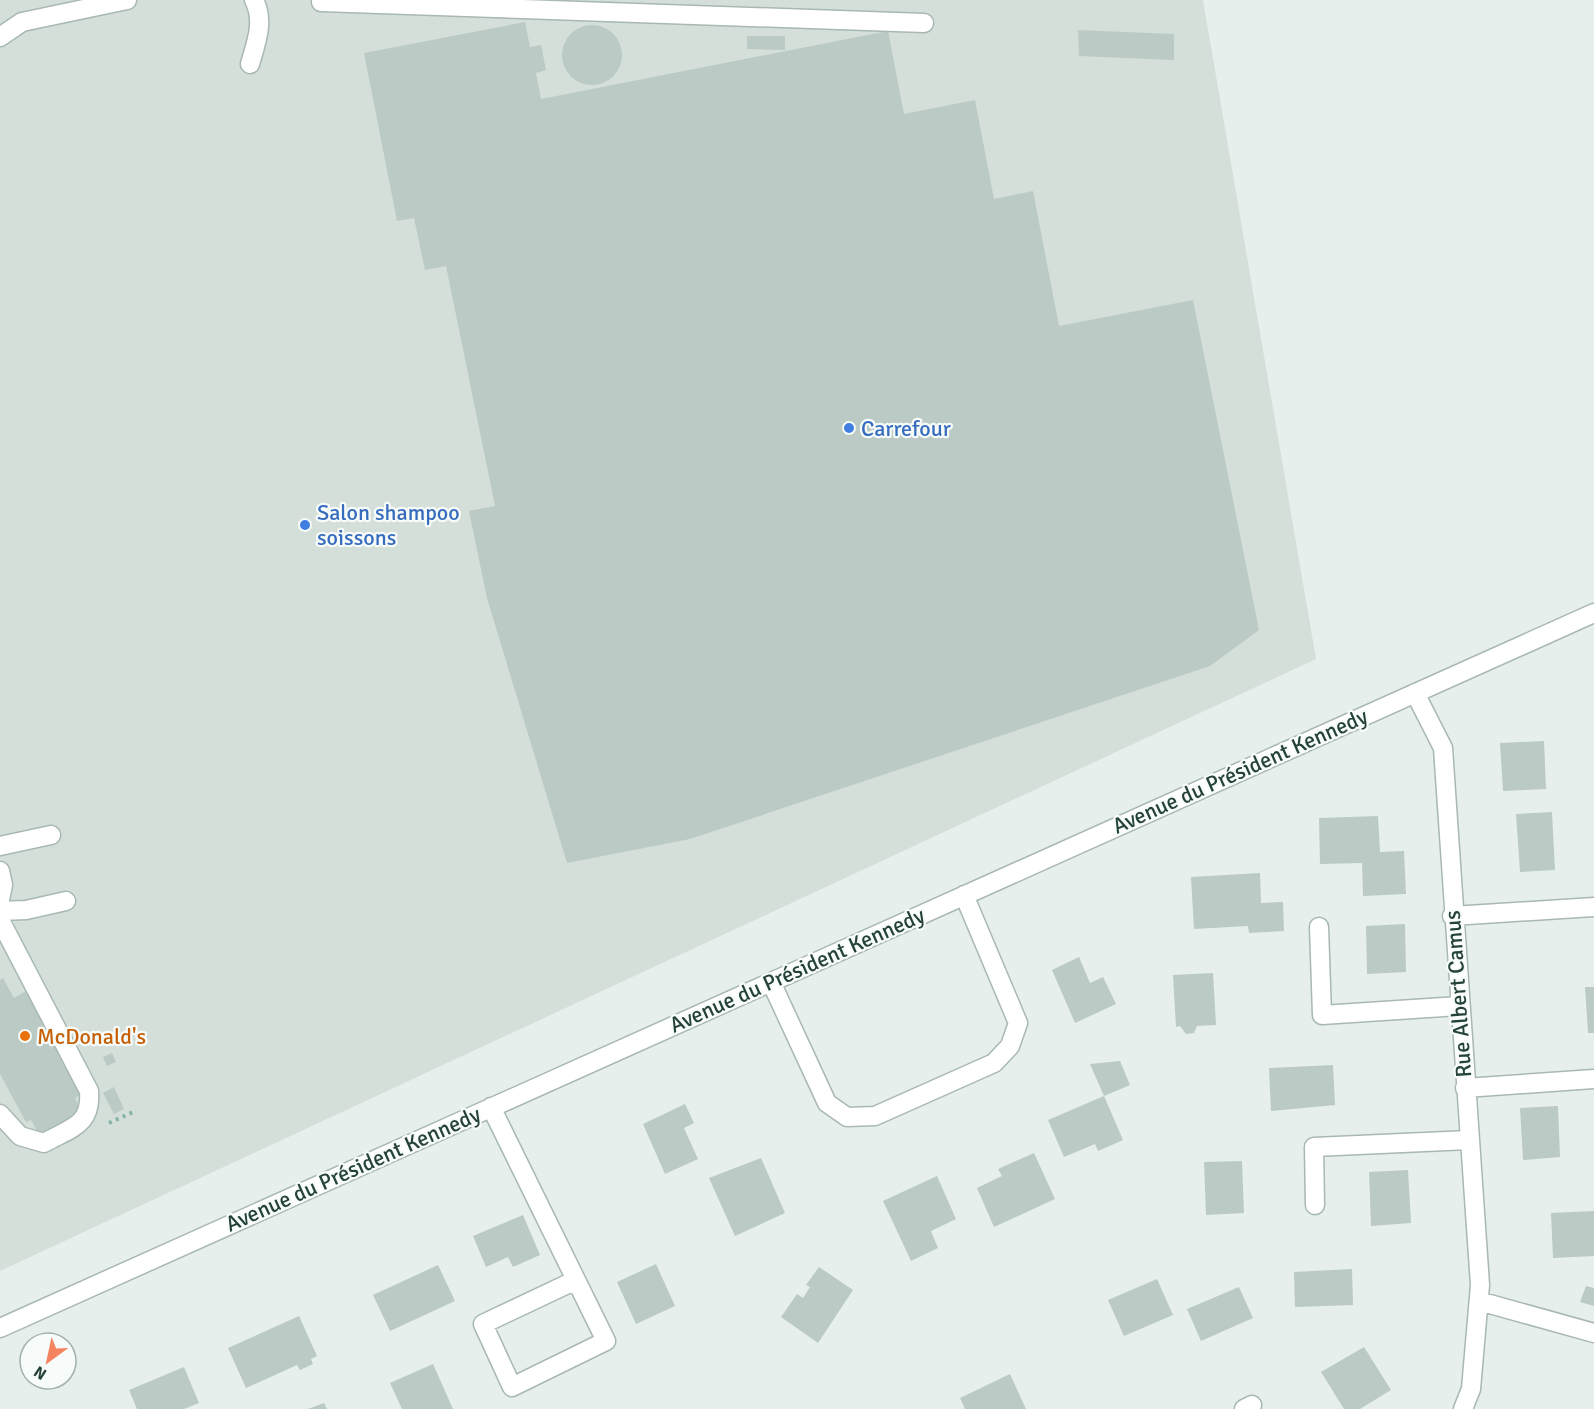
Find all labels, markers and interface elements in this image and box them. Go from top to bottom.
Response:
place label: Carrefour [861,415,951,442]
marker: Carrefour [842,421,856,435]
place label: Salon shampoo soissons [317,499,460,551]
marker: Salon shampoo soissons [298,518,312,532]
street label: Avenue du Président Kennedy [1108,702,1372,840]
street label: Avenue du Président Kennedy [665,901,929,1039]
street label: Rue Albert Camus [1439,910,1477,1078]
place label: McDonald's [37,1023,146,1050]
marker: McDonald's [18,1029,32,1043]
street label: Avenue du Président Kennedy [221,1100,485,1238]
north arrow [18,1331,78,1391]
text: N [30,1361,50,1384]

